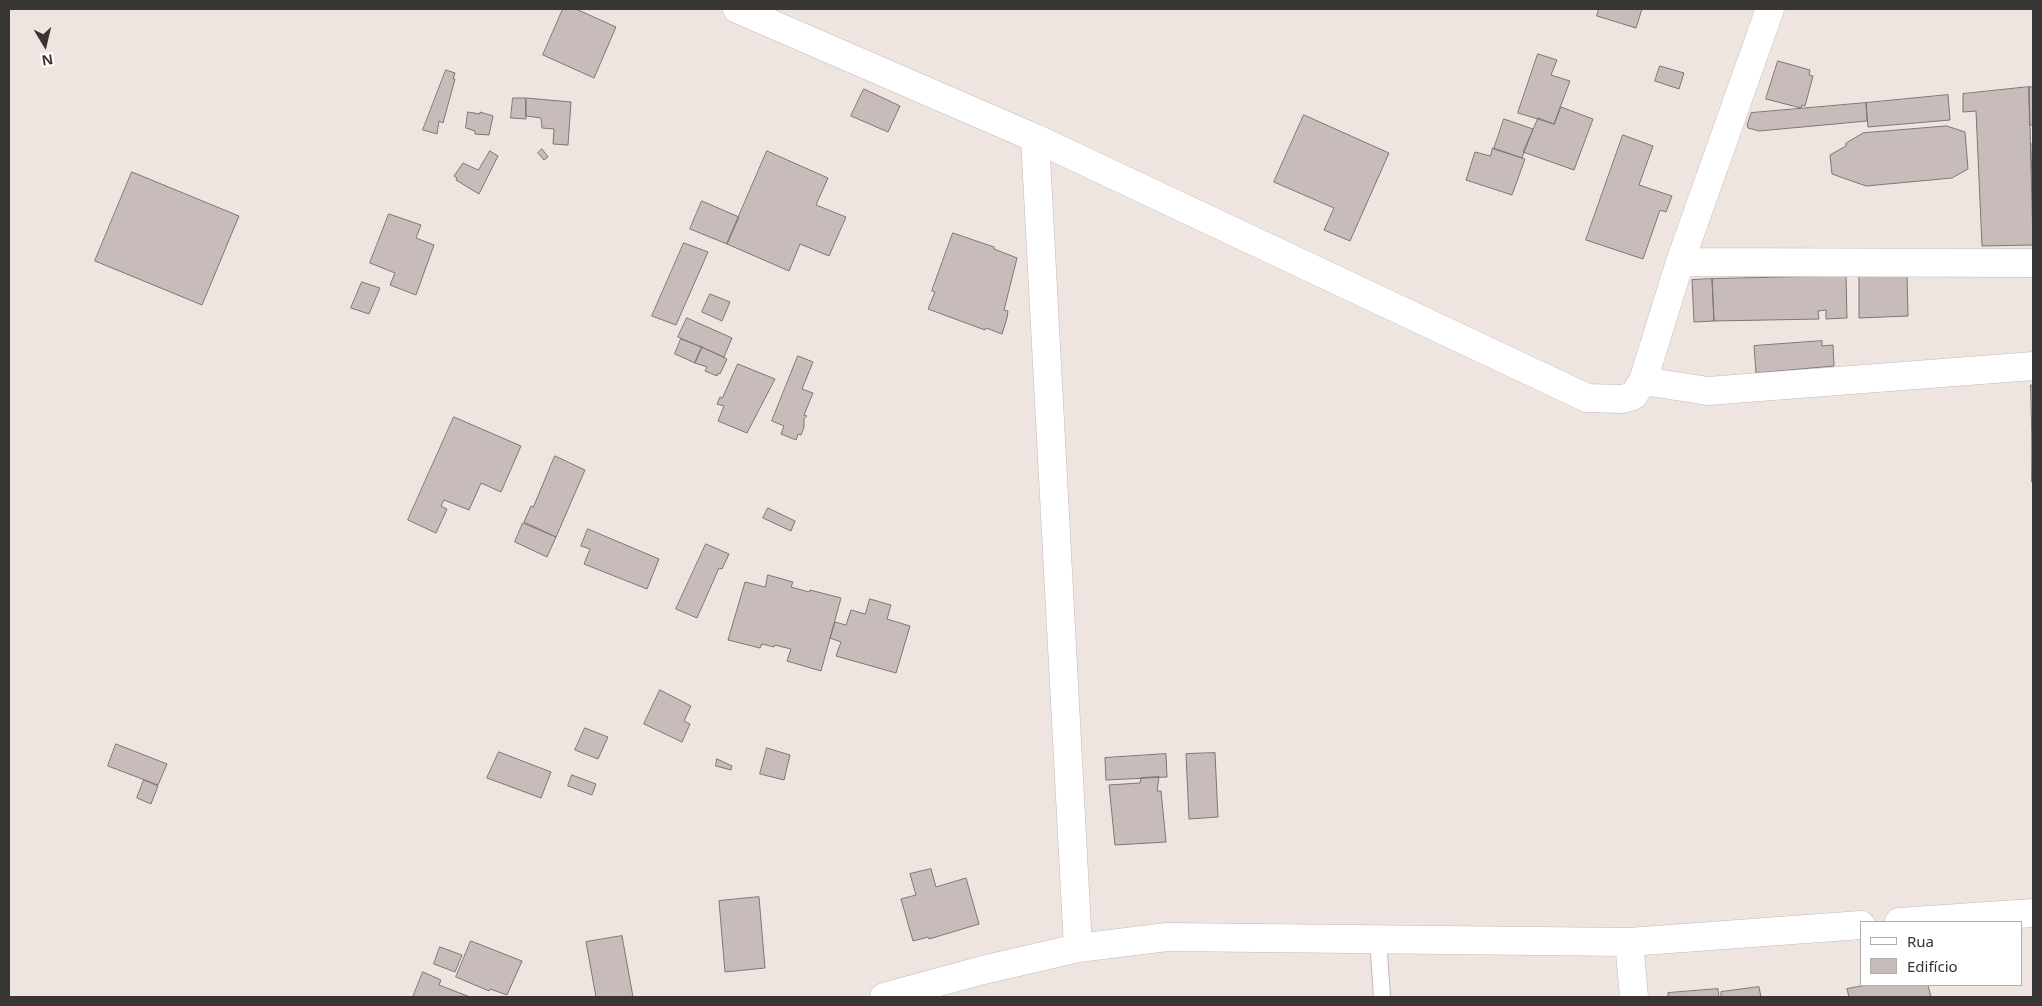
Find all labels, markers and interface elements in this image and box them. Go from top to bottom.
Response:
north arrow [20,20,70,70]
text: N [40,50,55,71]
legend [1860,921,2022,986]
text: Rua [1907,931,1934,951]
text: Edifício [1907,956,1958,976]

